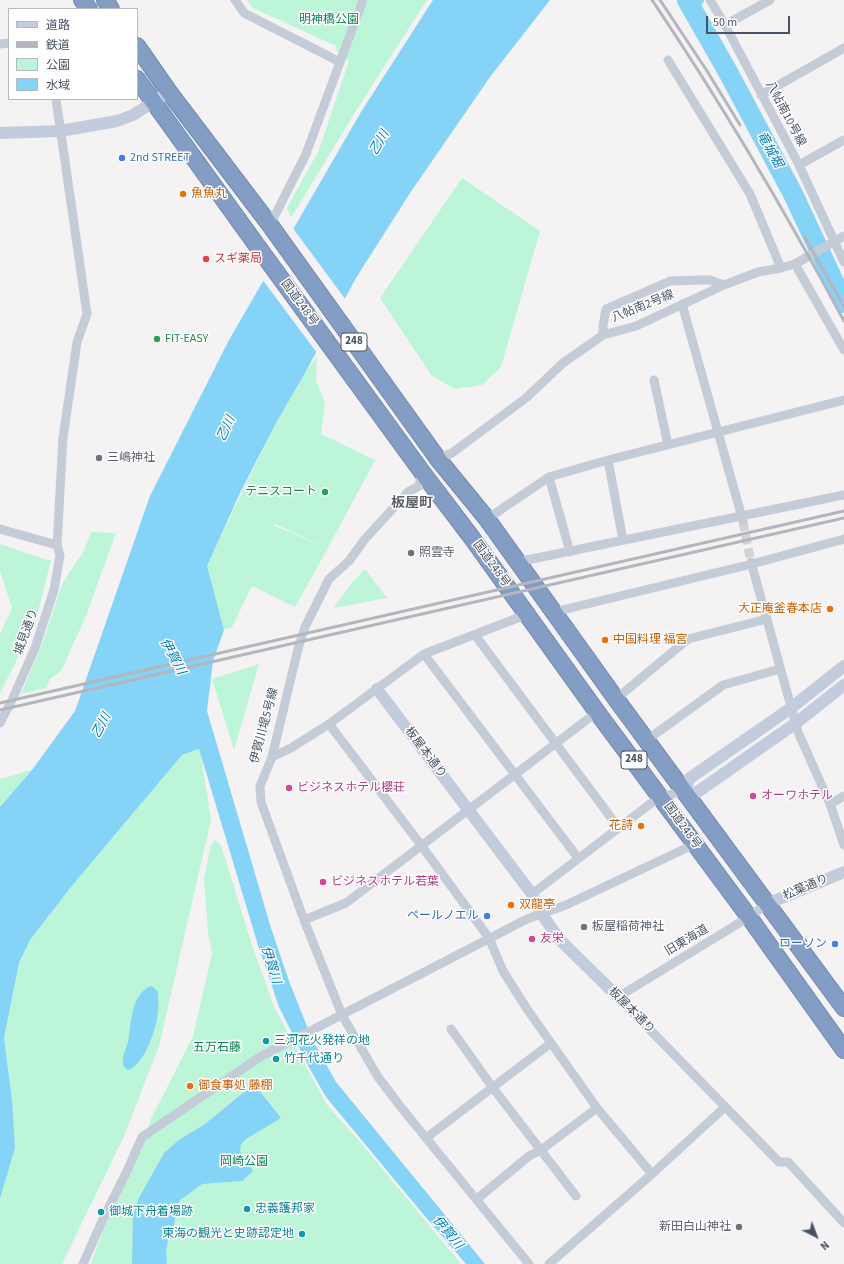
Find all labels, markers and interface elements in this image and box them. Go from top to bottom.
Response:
legend [8,8,138,100]
scale bar [708,8,792,34]
park label: 明神橋公園 [299,13,359,27]
text: 50 m [713,14,737,31]
text: 道路 [46,17,70,34]
text: 鉄道 [46,37,70,54]
text: 公園 [46,57,70,74]
text: 水域 [46,77,70,94]
street label: 八帖南10号線 [762,79,808,149]
water label: 乙川 [367,128,393,158]
water label: 竜城堀 [753,129,785,171]
place label: 2nd STREET [130,151,190,165]
marker: 2nd STREET [117,153,127,163]
place label: 魚魚丸 [191,187,227,201]
marker: 魚魚丸 [178,189,188,199]
place label: スギ薬局 [214,252,262,266]
marker: スギ薬局 [201,254,211,264]
street label: 国道248号 [277,277,321,329]
street label: 八帖南2号線 [610,288,676,326]
place label: FIT-EASY [165,332,208,346]
road number: 248 [341,333,367,351]
marker: FIT-EASY [152,334,162,344]
water label: 乙川 [214,414,240,444]
place label: 三嶋神社 [107,451,155,465]
marker: 三嶋神社 [94,453,104,463]
place label: テニスコート [245,485,317,499]
marker: テニスコート [320,487,330,497]
district label: 板屋町 [391,496,433,512]
street label: 国道248号 [469,538,513,590]
place label: 照雲寺 [419,546,455,560]
marker: 照雲寺 [406,548,416,558]
place label: 大正庵釜春本店 [738,602,822,616]
marker: 大正庵釜春本店 [825,604,835,614]
street label: 城見通り [12,607,42,657]
place label: 中国料理 福宮 [613,633,687,647]
marker: 中国料理 福宮 [600,635,610,645]
water label: 伊賀川 [156,636,188,678]
street label: 伊賀川堤5号線 [248,686,282,766]
water label: 乙川 [89,711,115,741]
street label: 板屋本通り [401,725,449,781]
road number: 248 [621,751,647,769]
place label: ビジネスホテル櫻荘 [297,781,405,795]
marker: ビジネスホテル櫻荘 [284,783,294,793]
place label: オーワホテル [761,789,833,803]
marker: オーワホテル [748,791,758,801]
street label: 国道248号 [660,800,704,852]
place label: 花詩 [609,819,633,833]
marker: 花詩 [636,821,646,831]
street label: 松葉通り [781,872,831,904]
place label: ビジネスホテル若葉 [331,875,439,889]
marker: ビジネスホテル若葉 [318,877,328,887]
place label: 双龍亭 [519,898,555,912]
marker: 双龍亭 [506,900,516,910]
place label: ペールノエル [407,909,479,923]
marker: ペールノエル [482,911,492,921]
place label: 板屋稲荷神社 [592,920,664,934]
marker: 板屋稲荷神社 [579,922,589,932]
street label: 旧東海道 [663,922,711,960]
place label: 友栄 [540,932,564,946]
marker: 友栄 [527,934,537,944]
place label: ローソン [779,937,827,951]
marker: ローソン [830,939,840,949]
water label: 伊賀川 [257,944,283,986]
street label: 板屋本通り [605,985,657,1037]
place label: 三河花火発祥の地 [274,1034,370,1048]
marker: 三河花火発祥の地 [261,1036,271,1046]
park label: 五万石藤 [193,1041,241,1055]
place label: 竹千代通り [284,1052,344,1066]
marker: 竹千代通り [271,1054,281,1064]
place label: 御食事処 藤棚 [198,1079,272,1093]
marker: 御食事処 藤棚 [185,1081,195,1091]
park label: 岡崎公園 [220,1155,268,1169]
place label: 忠義護邦家 [255,1202,315,1216]
marker: 忠義護邦家 [242,1204,252,1214]
place label: 御城下舟着場跡 [109,1205,193,1219]
marker: 御城下舟着場跡 [96,1207,106,1217]
water label: 伊賀川 [428,1213,466,1253]
north arrow [796,1216,836,1256]
place label: 新田白山神社 [659,1220,731,1234]
marker: 新田白山神社 [734,1222,744,1232]
place label: 東海の観光と史跡認定地 [162,1227,294,1241]
marker: 東海の観光と史跡認定地 [297,1229,307,1239]
text: N [817,1237,832,1253]

